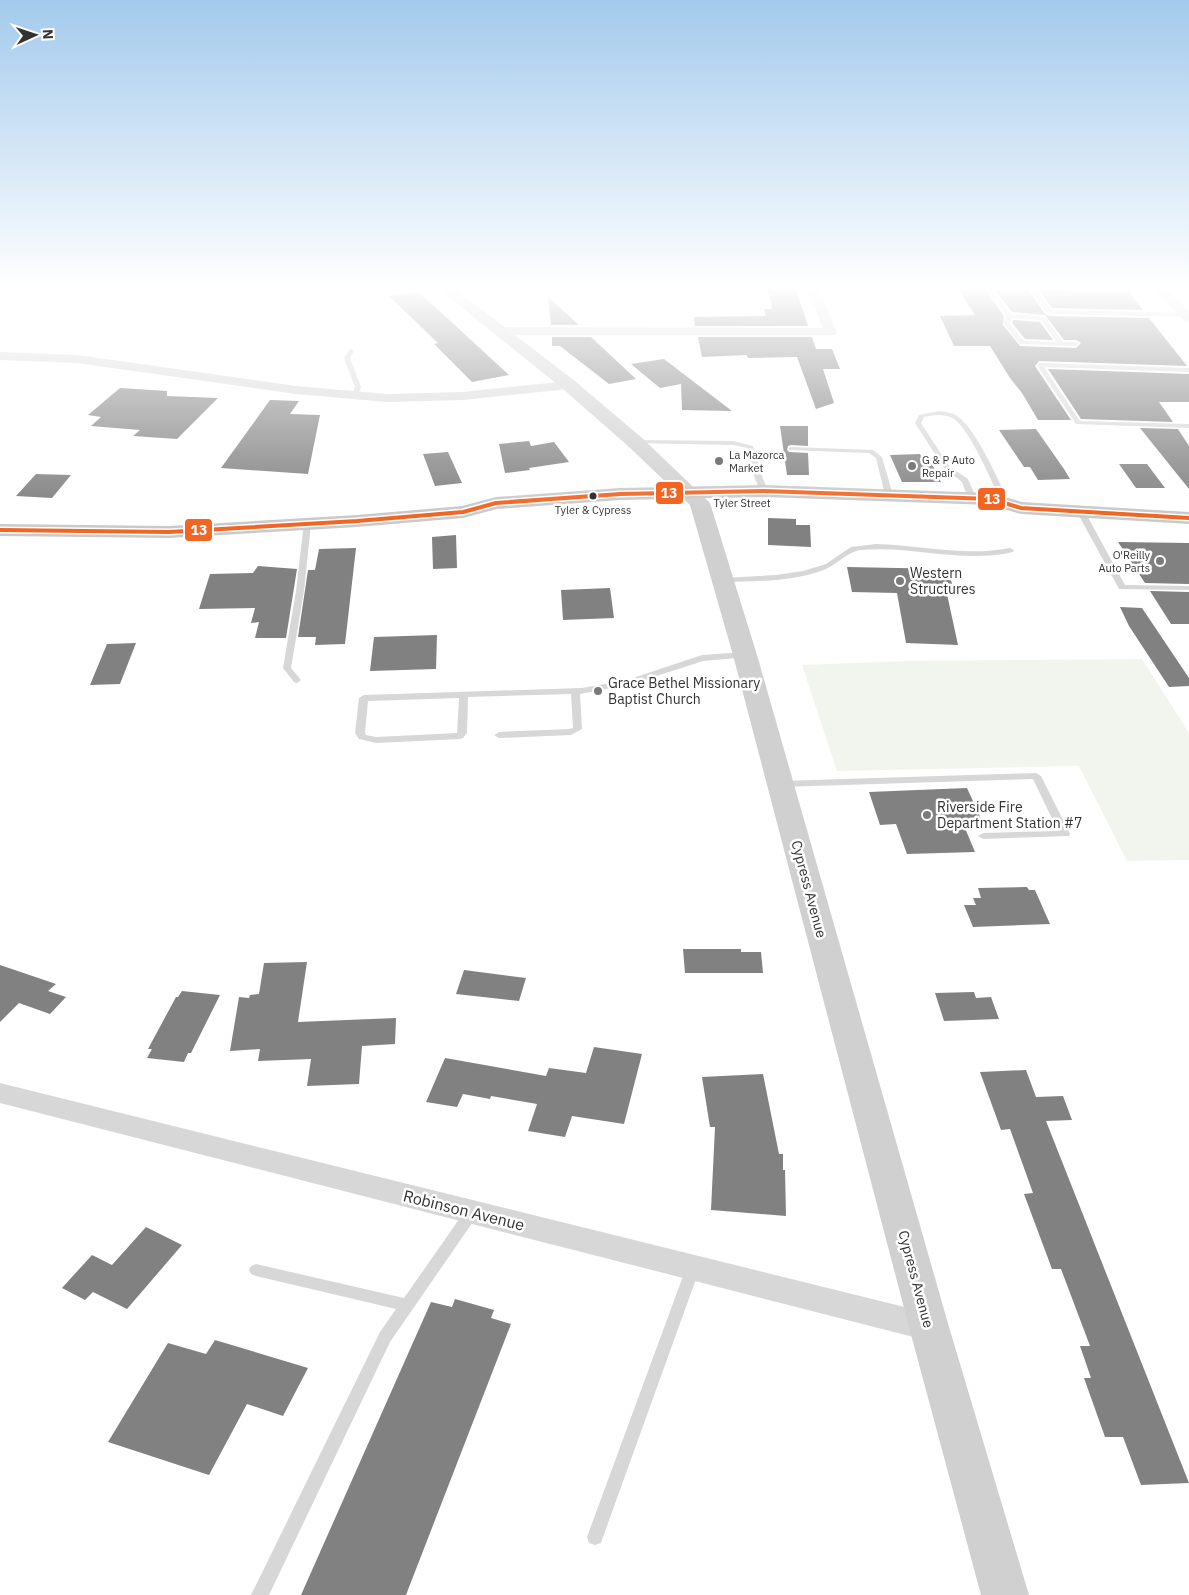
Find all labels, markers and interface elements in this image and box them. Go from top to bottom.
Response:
north arrow [10,10,60,60]
text: N [39,29,57,40]
place label: La Mazorca Market [729,448,784,475]
place label: G & P Auto Repair [922,453,975,480]
marker: La Mazorca Market [713,455,725,467]
marker: G & P Auto Repair [906,460,918,472]
line badge: 13 [655,481,684,505]
text: 13 [661,484,677,502]
line badge: 13 [977,487,1006,511]
text: 13 [984,490,1000,508]
marker: Tyler & Cypress [588,491,598,501]
street label: Tyler Street [713,496,771,510]
place label: Tyler & Cypress [555,503,631,517]
line badge: 13 [184,518,213,542]
text: 13 [191,521,207,539]
place label: O'Reilly Auto Parts [1098,548,1151,575]
marker: O'Reilly Auto Parts [1154,555,1166,567]
place label: Western Structures [910,564,976,598]
marker: Western Structures [894,575,906,587]
place label: Grace Bethel Missionary Baptist Church [608,674,760,708]
marker: Grace Bethel Missionary Baptist Church [592,685,604,697]
place label: Riverside Fire Department Station #7 [937,798,1082,832]
marker: Riverside Fire Department Station #7 [921,809,933,821]
street label: Cypress Avenue [787,838,831,940]
street label: Robinson Avenue [401,1185,527,1235]
street label: Cypress Avenue [894,1228,938,1330]

